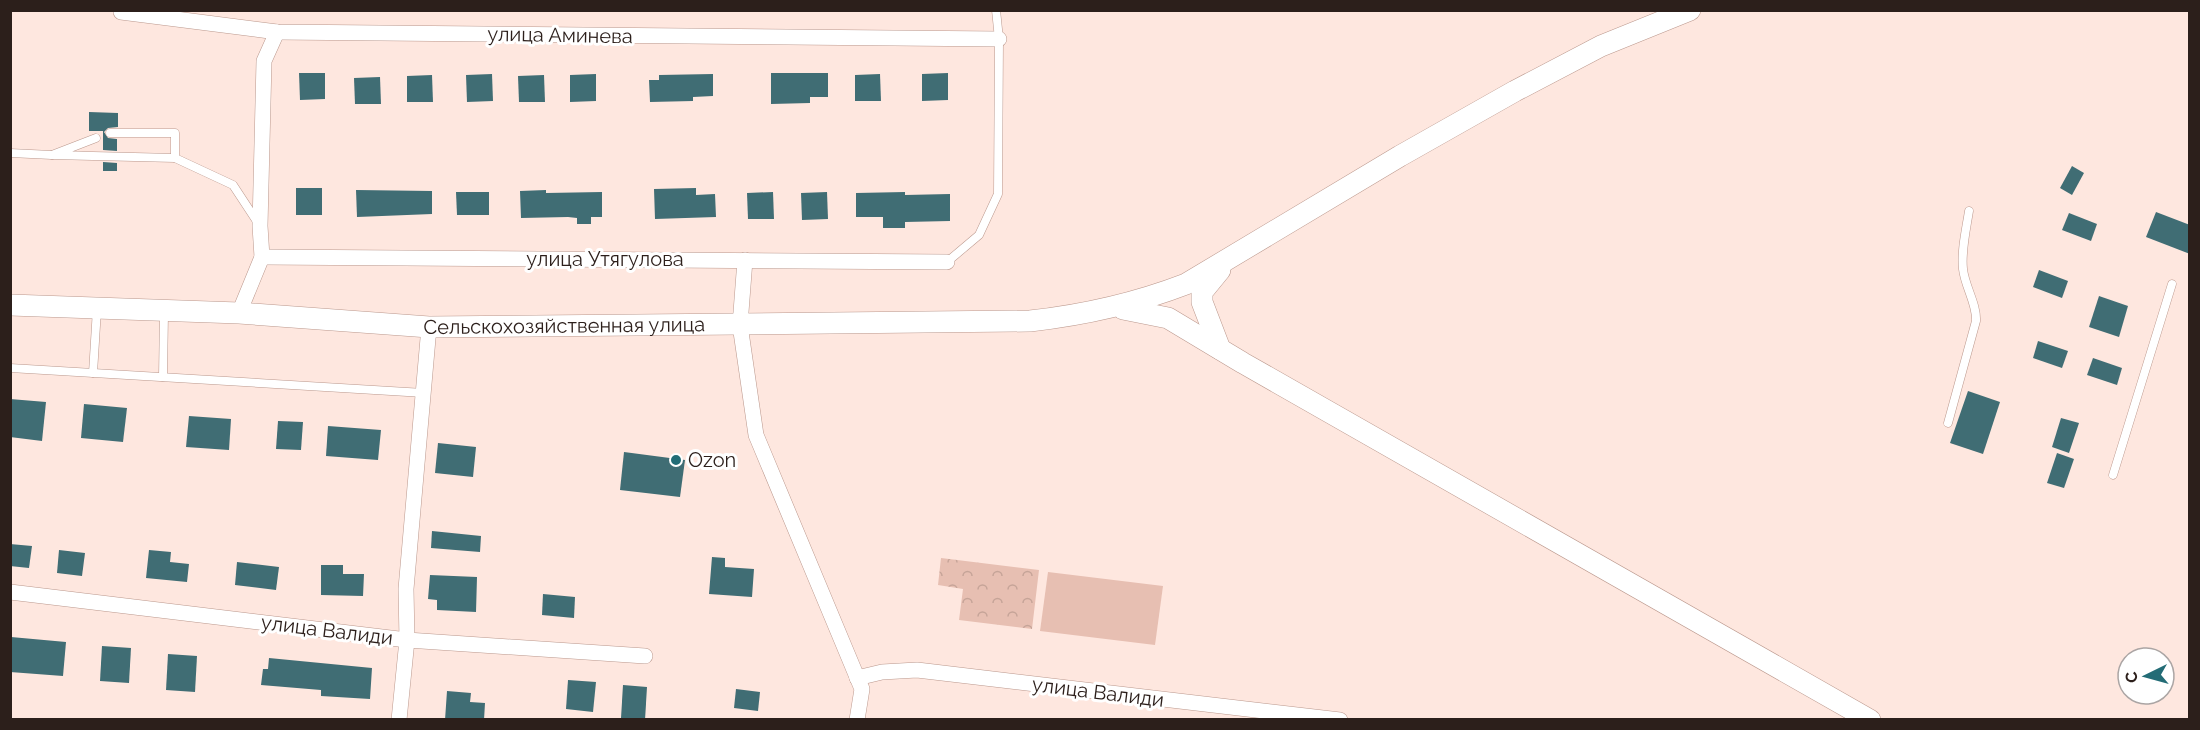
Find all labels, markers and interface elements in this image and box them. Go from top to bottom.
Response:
street label: улица Аминева [487,22,633,48]
street label: улица Утягулова [526,247,684,271]
street label: Сельскохозяйственная улица [423,312,705,339]
place label: Ozon [688,448,736,472]
marker: Ozon [669,453,683,467]
street label: улица Валиди [260,610,394,650]
north arrow [2116,646,2176,706]
text: С [2122,671,2141,684]
street label: улица Валиди [1031,672,1165,712]

